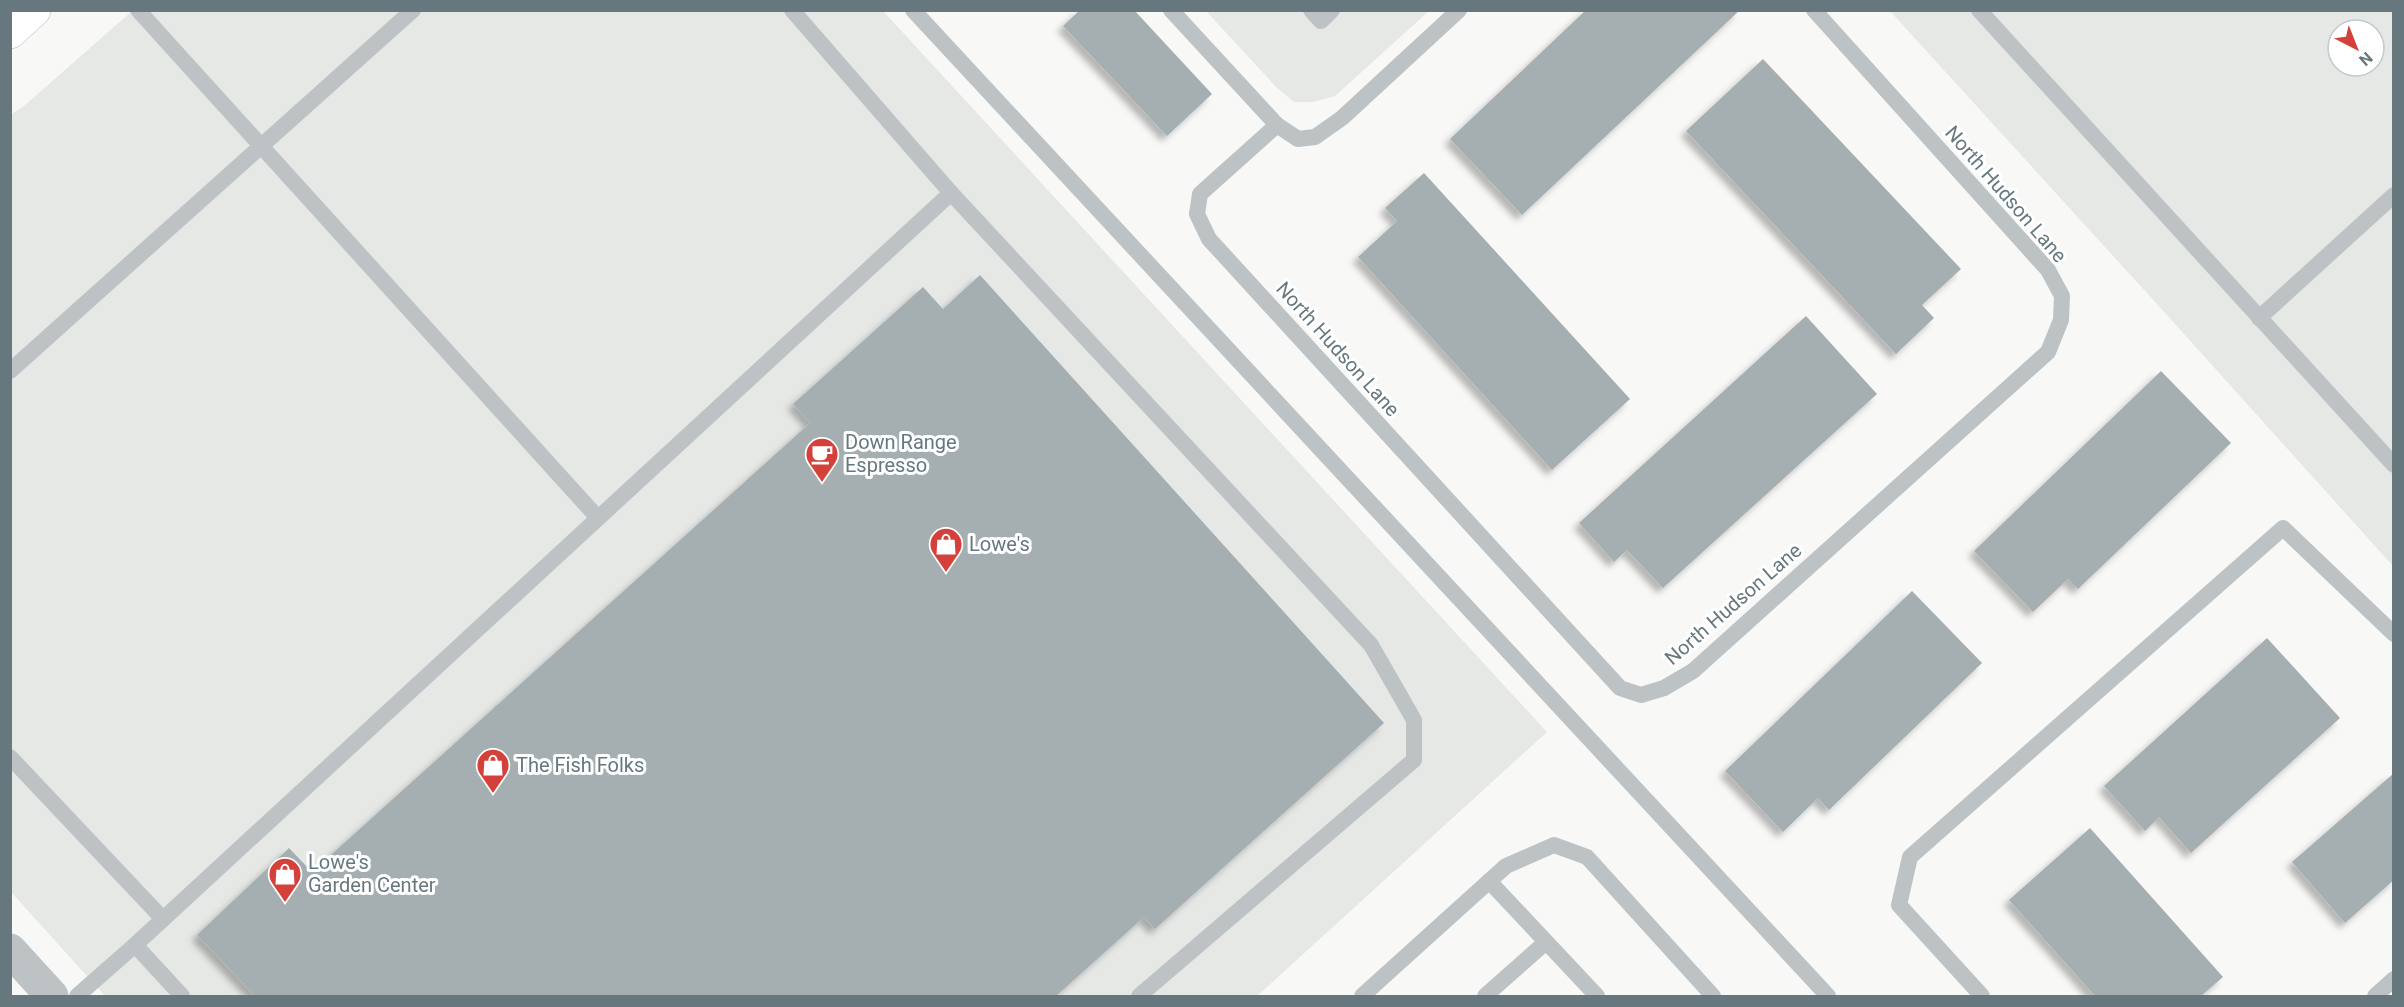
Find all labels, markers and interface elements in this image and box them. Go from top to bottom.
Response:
north arrow [2326,18,2386,78]
text: N [2355,48,2376,70]
street label: North Hudson Lane [1940,121,2072,267]
street label: North Hudson Lane [1271,277,1405,421]
place label: Down Range Espresso [845,430,957,477]
cafe icon: Down Range Espresso [804,436,840,483]
shop icon: Lowe's [928,526,964,573]
place label: Lowe's [969,532,1030,556]
street label: North Hudson Lane [1660,538,1806,670]
shop icon: The Fish Folks [475,747,511,794]
place label: The Fish Folks [516,753,644,777]
place label: Lowe's Garden Center [308,850,436,897]
shop icon: Lowe's Garden Center [267,856,303,903]

